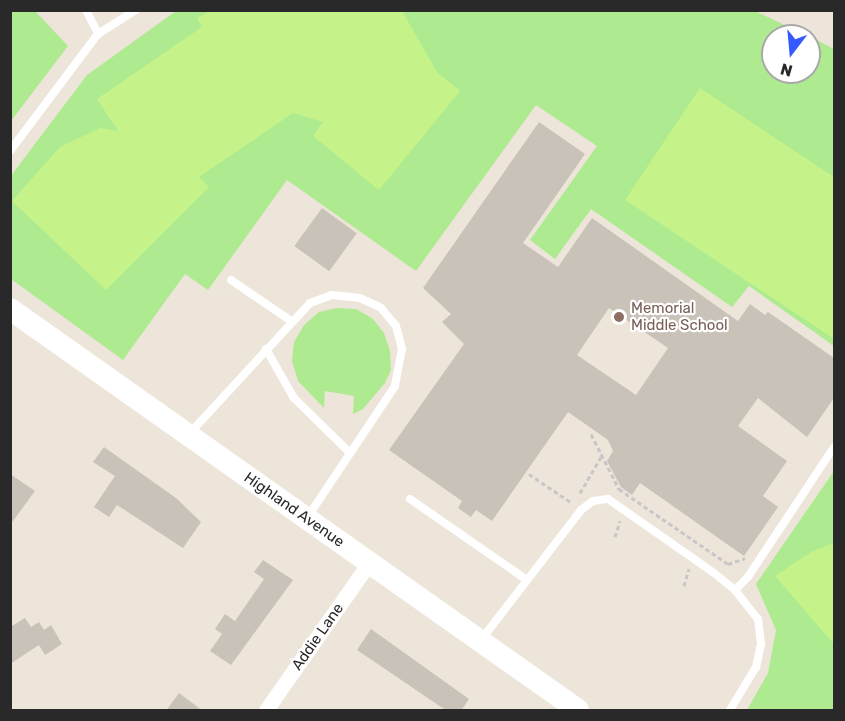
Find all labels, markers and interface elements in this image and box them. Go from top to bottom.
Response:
north arrow [761,24,821,84]
text: N [778,59,795,81]
place label: Memorial Middle School [631,299,728,334]
marker: Memorial Middle School [612,310,626,324]
street label: Highland Avenue [240,469,348,551]
street label: Addie Lane [288,600,348,674]

